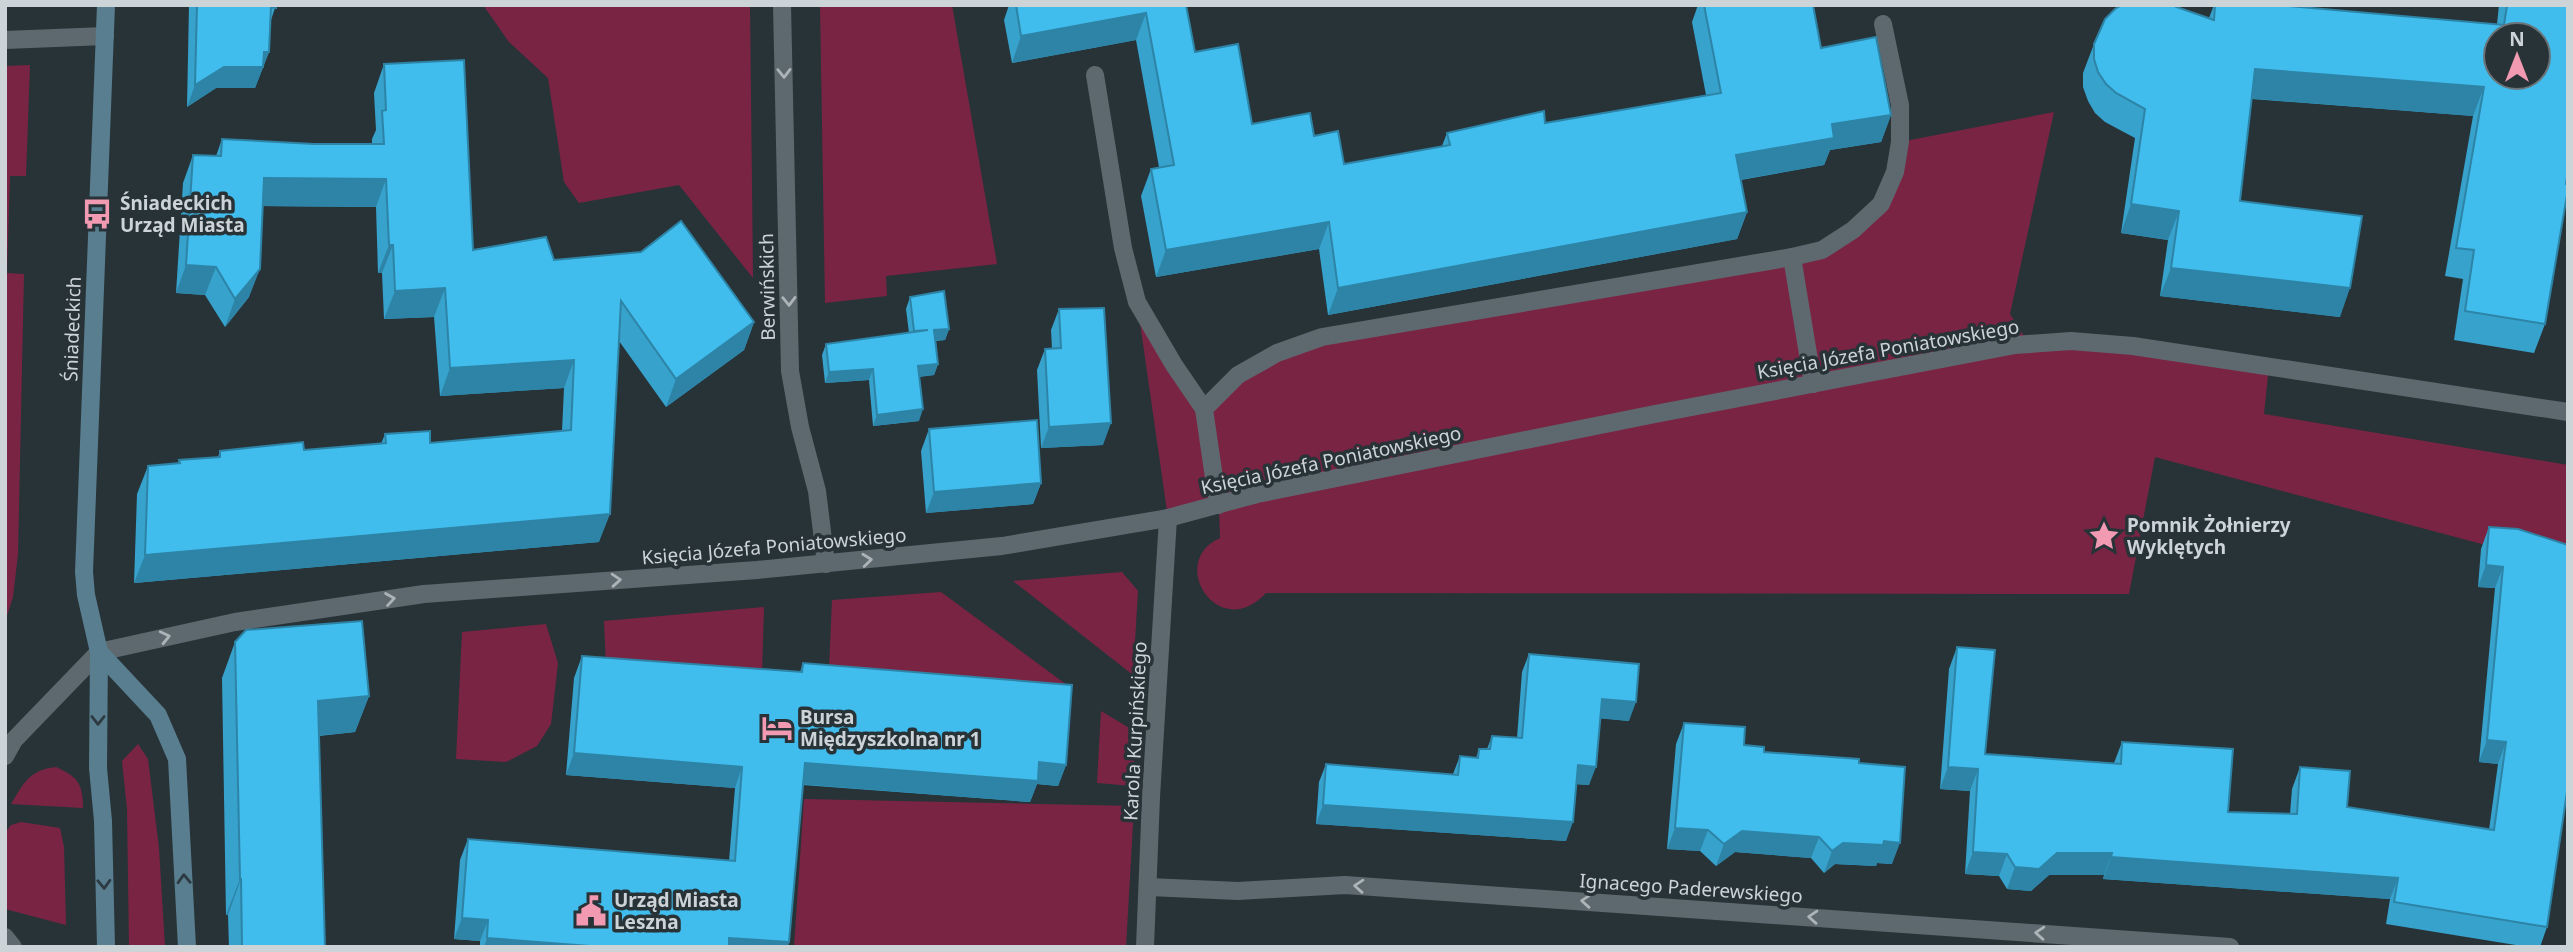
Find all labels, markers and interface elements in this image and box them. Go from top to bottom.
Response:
north arrow [2482,21,2552,91]
text: N [2509,26,2525,52]
one-way arrow [776,69,792,79]
place label: Śniadeckich Urząd Miasta [120,190,245,238]
bus stop icon: Śniadeckich Urząd Miasta [80,197,114,231]
street label: Berwińskich [753,233,781,341]
street label: Śniadeckich [57,276,87,382]
one-way arrow [781,296,796,307]
street label: Księcia Józefa Poniatowskiego [1755,313,2021,385]
street label: Księcia Józefa Poniatowskiego [1198,420,1464,500]
place label: Pomnik Żołnierzy Wyklętych [2127,512,2291,560]
place icon: Pomnik Żołnierzy Wyklętych [2087,519,2121,553]
street label: Księcia Józefa Poniatowskiego [641,521,907,571]
one-way arrow [862,553,873,568]
one-way arrow [611,573,622,588]
one-way arrow [384,592,395,607]
one-way arrow [159,631,171,645]
street label: Karola Kurpińskiego [1117,641,1153,821]
place label: Bursa Międzyszkolna nr 1 [800,704,981,752]
hotel icon: Bursa Międzyszkolna nr 1 [760,711,794,745]
one-way arrow [90,716,106,726]
street label: Ignacego Paderewskiego [1578,867,1804,909]
one-way arrow [176,873,191,884]
one-way arrow [96,878,111,889]
one-way arrow [1353,878,1364,893]
place label: Urząd Miasta Leszna [614,887,739,935]
public building icon: Urząd Miasta Leszna [574,894,608,928]
one-way arrow [1580,894,1591,909]
one-way arrow [1807,910,1818,925]
one-way arrow [2034,926,2045,941]

